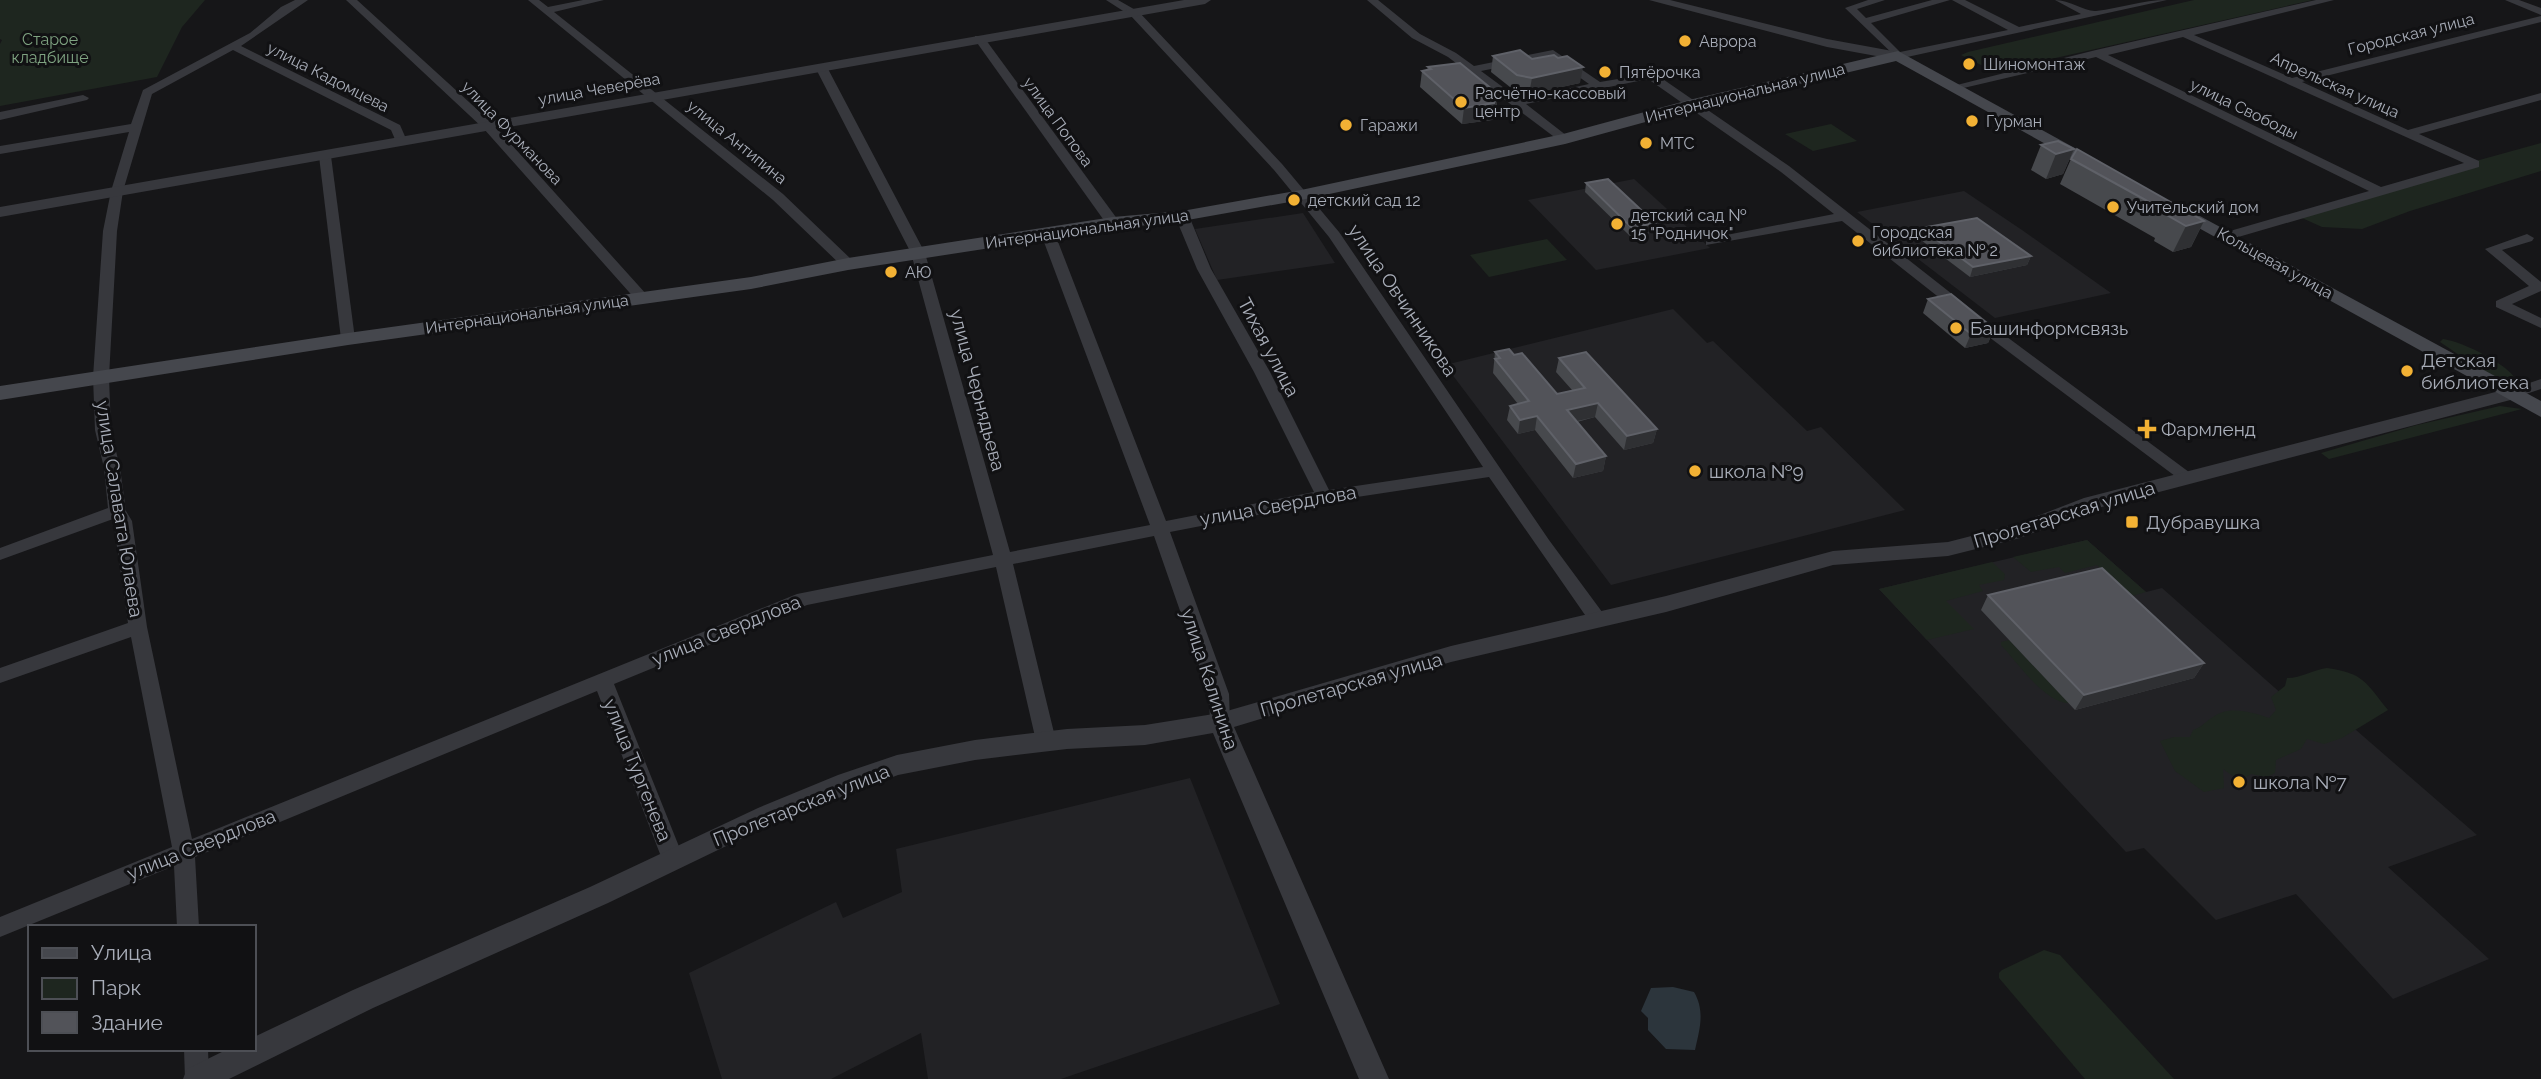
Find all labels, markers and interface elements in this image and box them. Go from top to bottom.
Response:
street label: Городская улица [2346,9,2476,59]
park label: Старое кладбище [11,30,89,67]
place label: Аврора [1699,32,1756,51]
marker: Аврора [1677,33,1693,49]
street label: улица Кадомцева [264,38,392,116]
street label: Апрельская улица [2268,48,2402,122]
place label: Шиномонтаж [1983,55,2086,74]
marker: Шиномонтаж [1961,56,1977,72]
street label: Интернациональная улица [1643,59,1847,127]
place label: Пятёрочка [1619,63,1700,82]
marker: Пятёрочка [1597,64,1613,80]
street label: улица Чеверёва [537,69,661,109]
street label: улица Попова [1019,73,1097,171]
street label: улица Свободы [2187,75,2301,143]
street label: улица Фурманова [458,77,566,189]
place label: Расчётно-кассовый центр [1475,84,1626,121]
marker: Расчётно-кассовый центр [1453,94,1469,110]
street label: улица Антипина [683,96,791,188]
place label: Гурман [1986,112,2042,131]
marker: Гурман [1964,113,1980,129]
place label: Гаражи [1360,116,1418,135]
marker: Гаражи [1338,117,1354,133]
place label: МТС [1660,134,1694,153]
marker: МТС [1638,135,1654,151]
place label: детский сад 12 [1308,191,1421,210]
marker: детский сад 12 [1286,192,1302,208]
place label: Учительский дом [2127,198,2259,217]
marker: Учительский дом [2105,199,2121,215]
street label: Интернациональная улица [984,205,1190,253]
place label: детский сад № 15 "Родничок" [1631,206,1747,243]
marker: детский сад № 15 "Родничок" [1609,216,1625,232]
street label: улица Овчинникова [1344,220,1462,380]
place label: Городская библиотека № 2 [1872,223,1998,260]
street label: Кольцевая улица [2214,223,2336,303]
marker: Городская библиотека № 2 [1850,233,1866,249]
place label: АЮ [905,263,932,282]
marker: АЮ [883,264,899,280]
street label: Интернациональная улица [424,290,630,338]
street label: Тихая улица [1234,294,1304,400]
street label: улица Чернядьева [946,307,1010,473]
place label: Башинформсвязь [1970,317,2128,339]
marker: Башинформсвязь [1948,320,1964,336]
place label: Детская библиотека [2421,349,2529,393]
marker: Детская библиотека [2399,363,2415,379]
street label: улица Салавата Юлаева [92,399,148,619]
place label: Фармленд [2161,418,2256,440]
marker: Фармленд [2139,421,2155,437]
place label: школа №9 [1709,460,1804,482]
marker: школа №9 [1687,463,1703,479]
street label: Пролетарская улица [1971,476,2157,552]
street label: улица Свердлова [1198,480,1358,530]
place label: Дубравушка [2146,511,2260,533]
marker: Дубравушка [2124,514,2140,530]
street label: улица Свердлова [648,590,804,670]
street label: улица Калинина [1177,606,1243,752]
street label: Пролетарская улица [1258,647,1444,721]
street label: улица Тургенева [599,696,677,844]
street label: Пролетарская улица [710,760,892,850]
place label: школа №7 [2253,771,2347,793]
marker: школа №7 [2231,774,2247,790]
street label: улица Свердлова [123,804,279,884]
legend [28,925,256,1051]
text: Улица [91,940,152,965]
text: Парк [91,975,141,1000]
text: Здание [91,1010,163,1035]

